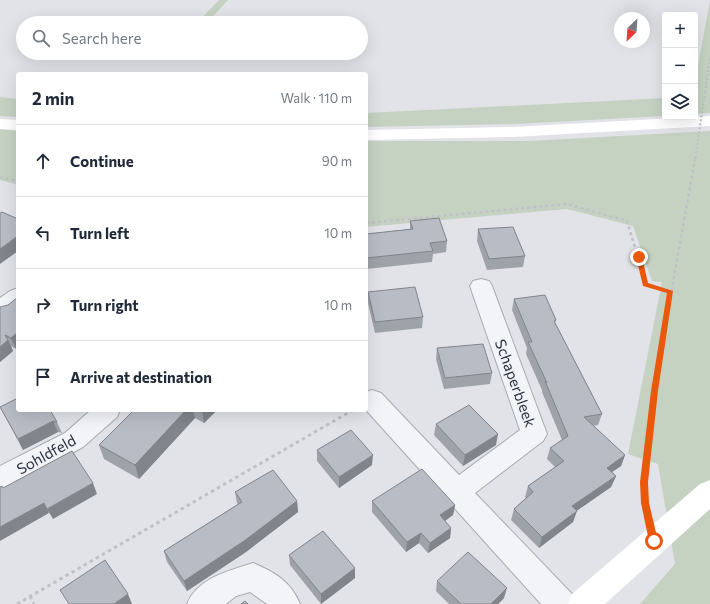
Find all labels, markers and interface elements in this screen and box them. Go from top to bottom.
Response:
north arrow [614,12,650,48]
map controls [662,12,698,120]
button: + [662,12,698,48]
search box [16,16,368,60]
icon: search [30,27,52,49]
text: Search here [62,29,141,47]
button: − [662,48,698,84]
button: layers [662,84,698,120]
text: 2 min [32,88,74,109]
text: Walk · 110 m [281,90,352,106]
icon: ahead [32,150,54,172]
text: Continue [70,152,134,170]
text: 90 m [322,153,352,169]
icon: left [32,222,54,244]
text: Turn left [70,224,129,242]
text: 10 m [324,225,352,241]
route end [630,248,648,266]
icon: right [32,294,54,316]
text: Turn right [70,296,139,314]
text: 10 m [324,297,352,313]
street label: Schaperbleek [492,337,540,429]
icon: arrive [32,366,54,388]
text: Arrive at destination [70,368,212,386]
street label: Sohldfeld [13,430,79,478]
route start [645,532,663,550]

